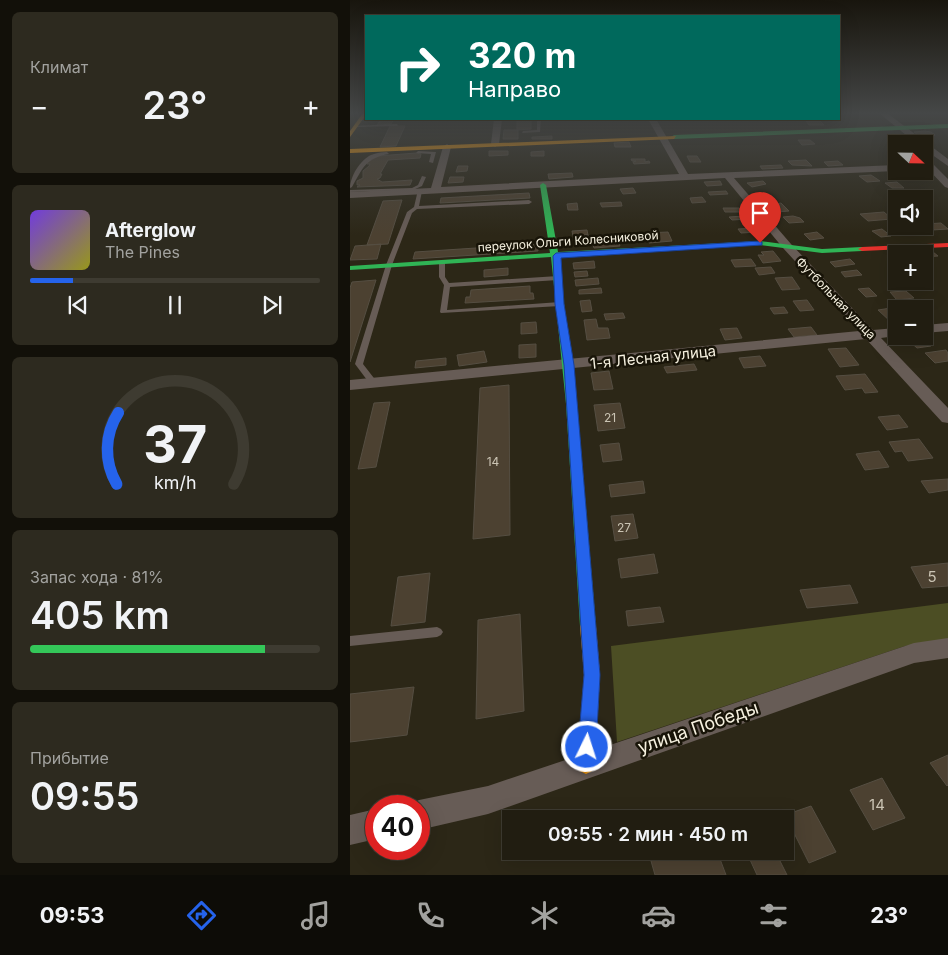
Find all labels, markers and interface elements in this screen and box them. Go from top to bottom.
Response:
text: 320 m [468,34,576,76]
icon: right [385,35,450,100]
text: Климат [30,57,88,77]
text: Направо [468,76,561,102]
text: 23° [143,82,207,128]
text: − [30,89,49,123]
text: + [301,89,320,123]
north arrow [888,135,932,180]
map controls [888,135,933,345]
button: sound [888,190,933,235]
pin [739,192,781,243]
icon: arrive [746,199,774,227]
text: Afterglow [105,219,196,242]
street label: переулок Ольги Колесниковой [477,227,659,255]
text: The Pines [105,242,180,262]
button: + [888,245,933,290]
street label: Футбольная улица [793,254,879,342]
icon: previous [64,291,92,319]
icon: pause [161,291,189,319]
icon: next [258,291,286,319]
button: − [888,300,933,345]
street label: 1-я Лесная улица [589,341,717,373]
house number: 21 [604,410,616,425]
text: 37 [143,413,207,476]
house number: 14 [487,454,500,469]
text: km/h [154,472,196,493]
house number: 27 [617,520,631,535]
text: Запас хода · 81% [30,567,164,587]
house number: 5 [927,567,937,586]
text: 405 km [30,592,170,638]
street label: улица Победы [635,697,761,757]
position arrow [560,720,612,772]
text: Прибытие [30,748,109,768]
text: 09:55 [30,773,139,819]
speed limit sign: 40 [365,795,430,860]
house number: 14 [869,795,885,814]
text: 09:55 · 2 мин · 450 m [548,823,748,846]
icon: directions [184,898,219,933]
icon: music [298,898,333,933]
icon: phone [413,898,448,933]
icon: climate [527,898,562,933]
icon: car [641,898,676,933]
icon: filters [756,898,791,933]
text: 09:53 [40,902,104,928]
text: 23° [870,902,908,928]

